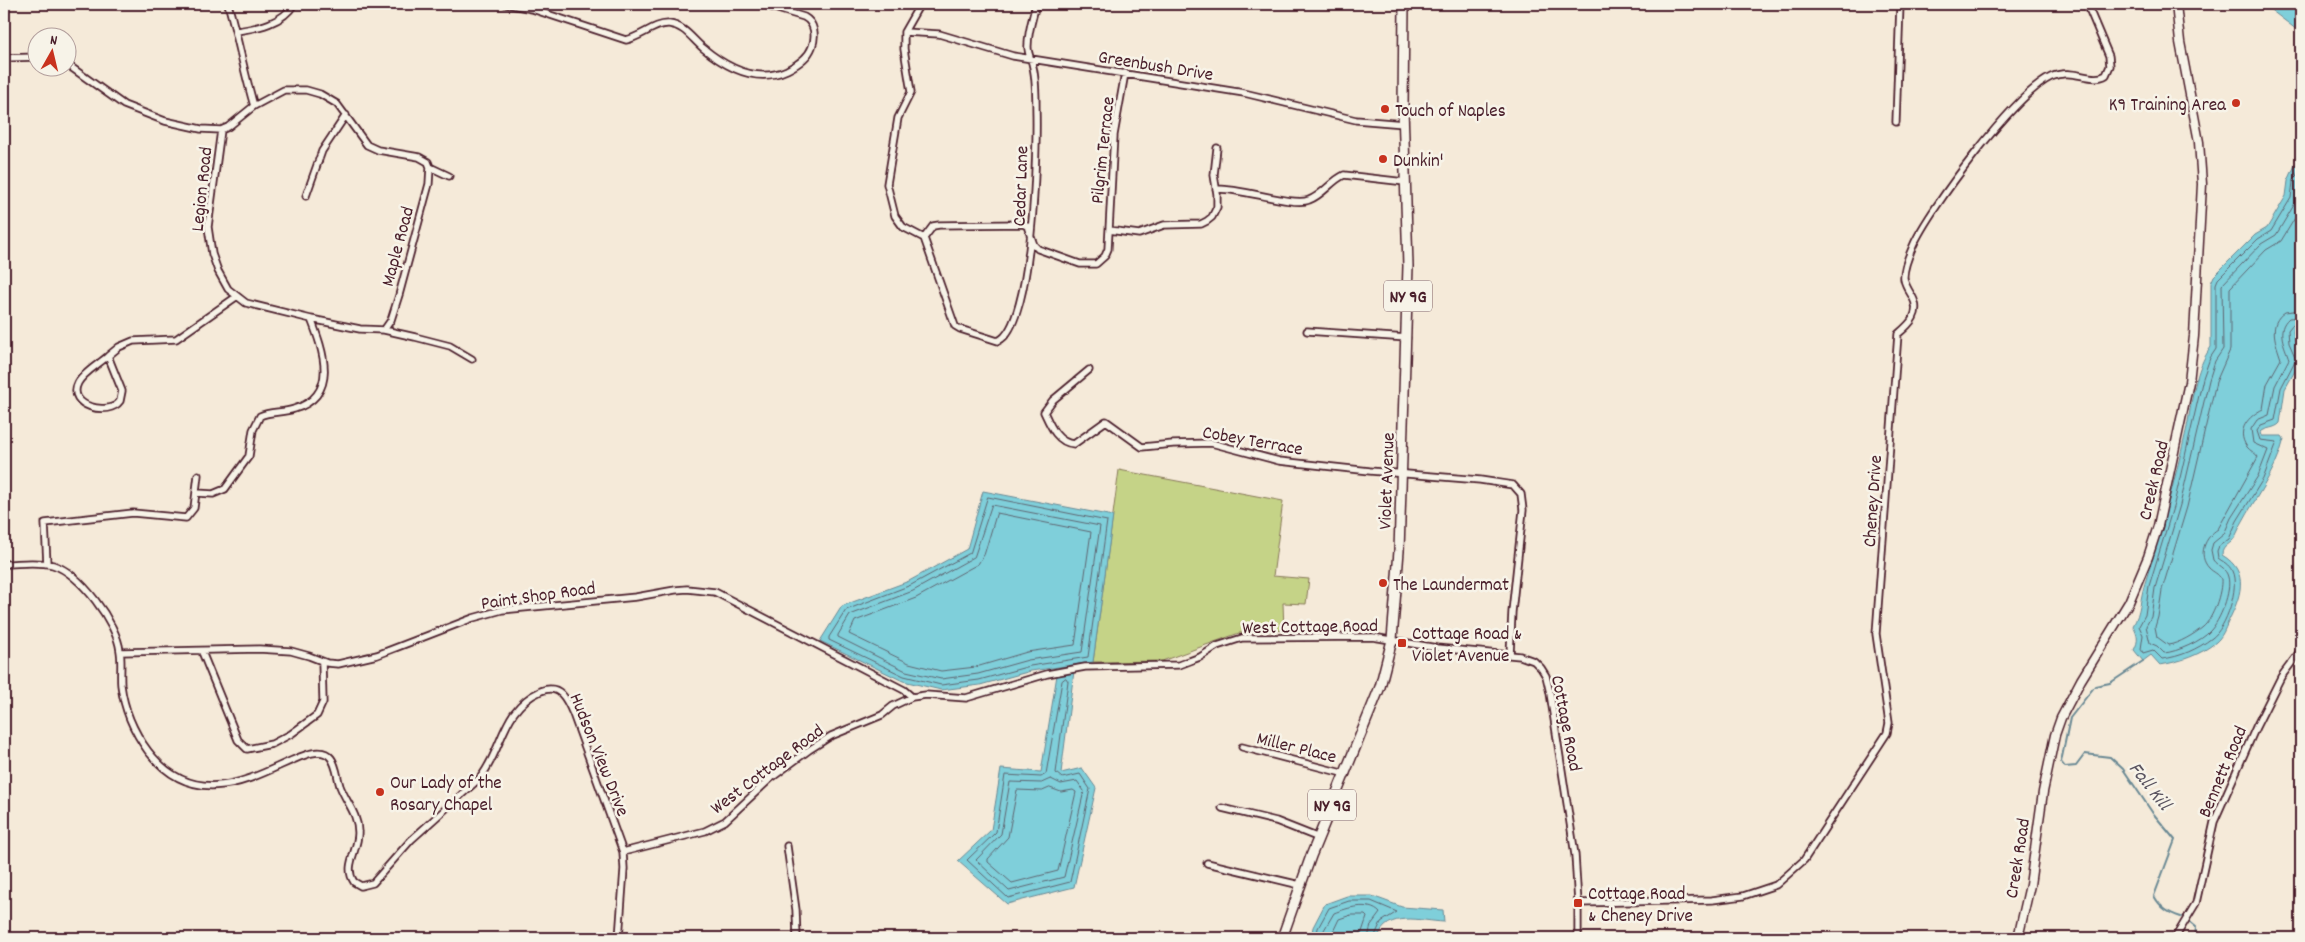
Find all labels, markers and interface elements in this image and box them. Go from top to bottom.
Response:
north arrow [28,28,78,78]
text: N [49,31,58,52]
street label: Greenbush Drive [1096,45,1215,90]
place label: K9 Training Area [2109,93,2227,120]
street label: Pilgrim Terrace [1085,95,1124,205]
marker: K9 Training Area [2230,97,2242,109]
place label: Touch of Naples [1395,99,1506,126]
marker: Touch of Naples [1379,103,1391,115]
street label: Cedar Lane [1008,145,1037,227]
street label: Legion Road [186,146,221,233]
place label: Dunkin' [1393,149,1444,176]
marker: Dunkin' [1377,153,1389,165]
street label: Maple Road [376,204,423,290]
road number: NY 9G [1384,280,1432,312]
street label: Cobey Terrace [1200,420,1305,465]
street label: Violet Avenue [1373,432,1404,530]
street label: Creek Road [2133,438,2178,523]
street label: Cheney Drive [1858,454,1891,548]
place label: The Laundermat [1393,573,1509,600]
street label: Paint Shop Road [479,576,597,619]
marker: The Laundermat [1377,577,1389,589]
street label: West Cottage Road [1242,614,1378,643]
place label: Cottage Road & Violet Avenue [1412,622,1522,671]
marker: Cottage Road & Violet Avenue [1396,637,1408,649]
street label: Cottage Road [1542,673,1587,774]
street label: Hudson View Drive [561,690,635,821]
street label: West Cottage Road [706,719,831,822]
street label: Bennett Road [2193,722,2256,822]
street label: Miller Place [1253,726,1339,772]
water label: Fall Kill [2121,757,2178,819]
place label: Our Lady of the Rosary Chapel [390,771,502,820]
marker: Our Lady of the Rosary Chapel [374,786,386,798]
road number: NY 9G [1308,790,1356,820]
street label: Creek Road [2000,817,2039,901]
place label: Cottage Road & Cheney Drive [1588,882,1693,931]
marker: Cottage Road & Cheney Drive [1572,897,1584,909]

